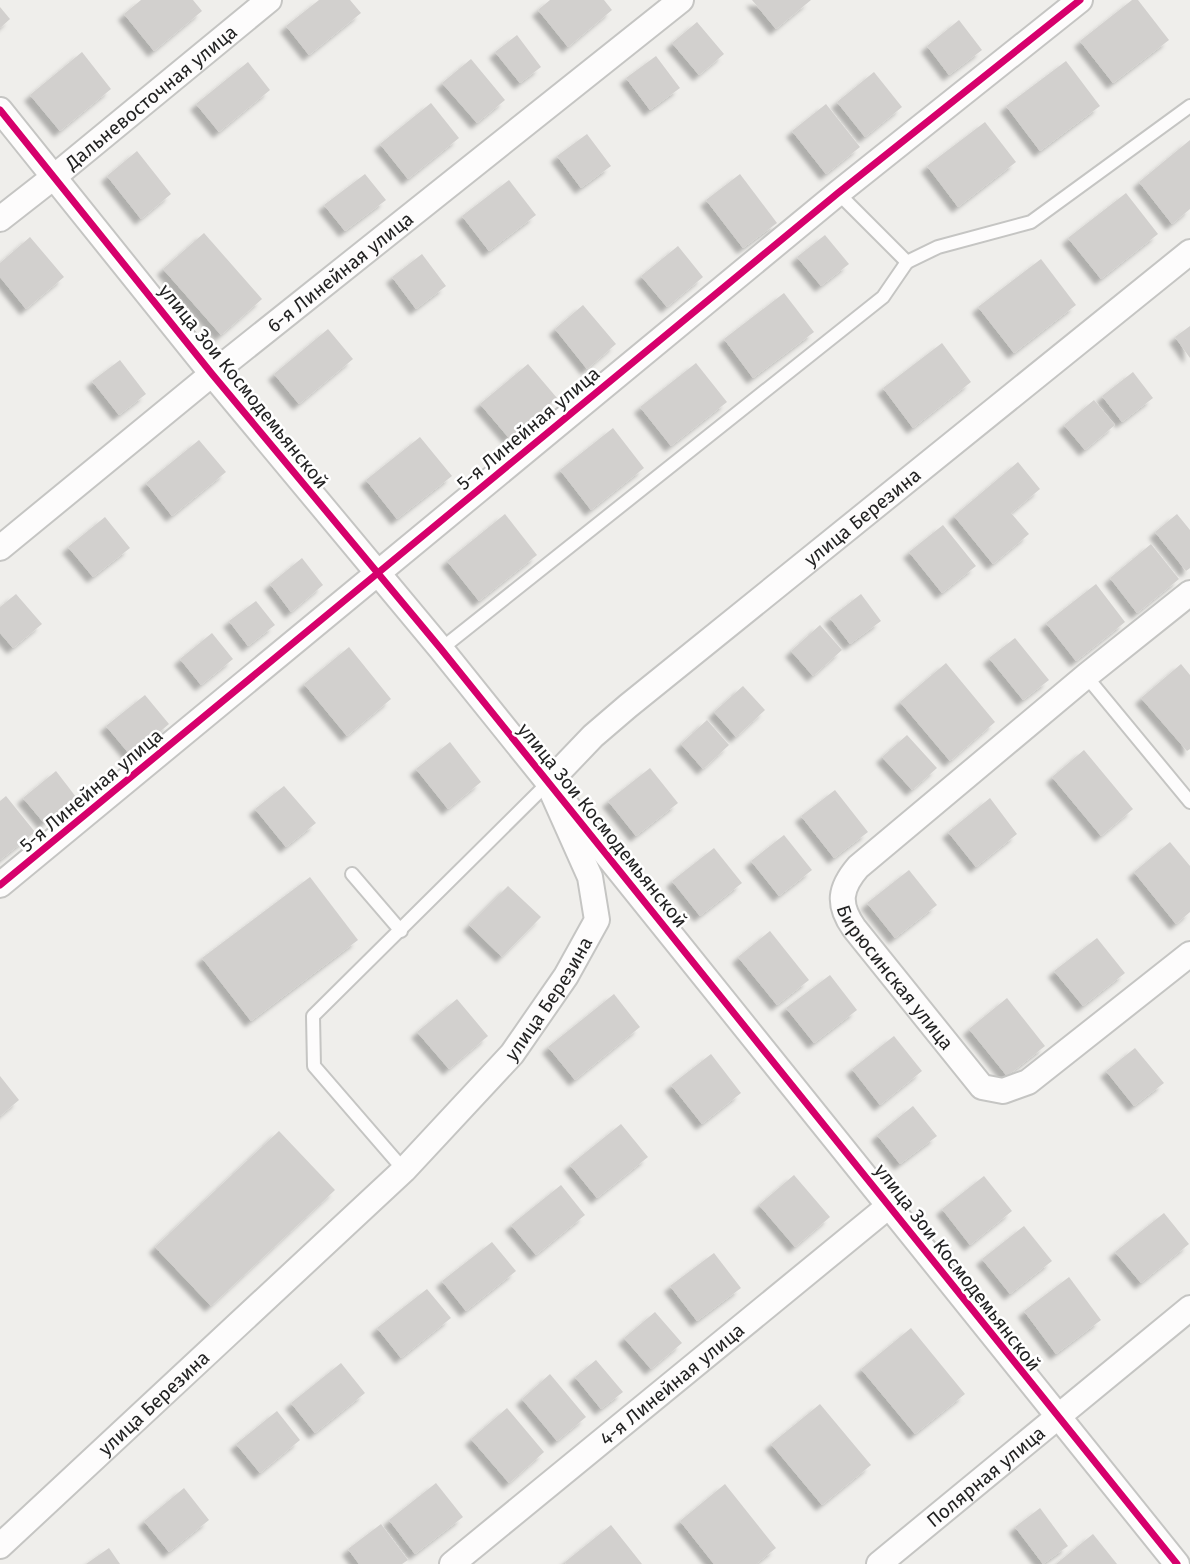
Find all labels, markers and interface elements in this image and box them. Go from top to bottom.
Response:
street label: Дальневосточная улица [60,20,242,175]
street label: 6-я Линейная улица [263,207,418,337]
street label: улица Зои Космодемьянской [154,279,333,493]
street label: 5-я Линейная улица [452,362,604,495]
street label: улица Березина [800,463,925,571]
street label: улица Зои Космодемьянской [513,718,692,932]
street label: 5-я Линейная улица [15,724,167,857]
street label: Бирюсинская улица [832,902,958,1054]
street label: улица Березина [501,933,597,1066]
street label: улица Зои Космодемьянской [870,1159,1046,1375]
street label: 4-я Линейная улица [595,1318,749,1450]
street label: улица Березина [94,1346,214,1460]
street label: Полярная улица [922,1421,1050,1532]

